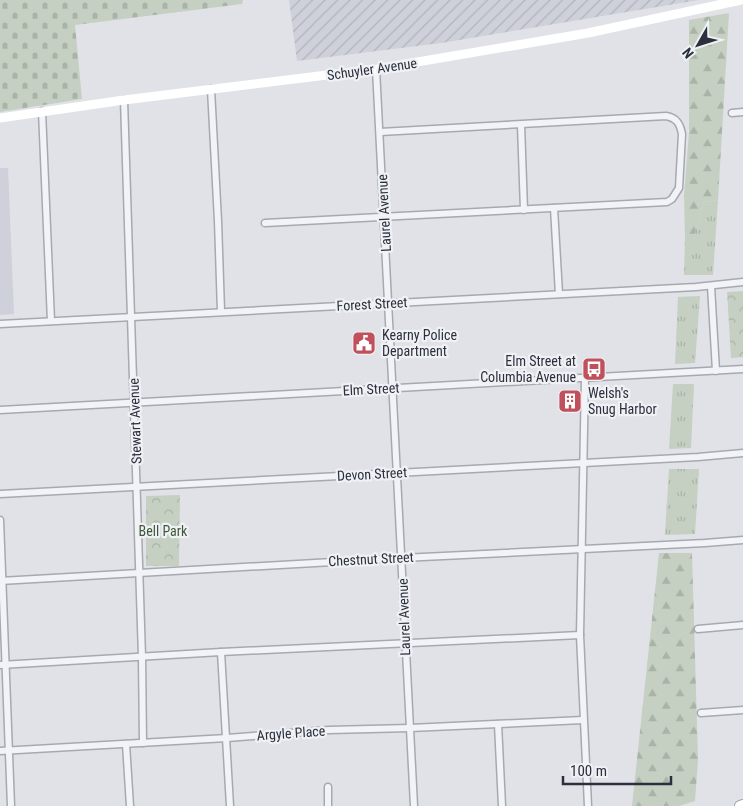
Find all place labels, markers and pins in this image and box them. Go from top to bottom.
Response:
place label: Kearny Police Department [382,327,457,359]
public building icon: Kearny Police Department [351,330,377,356]
place label: Elm Street at Columbia Avenue [480,353,576,385]
bus stop icon: Elm Street at Columbia Avenue [581,356,607,382]
place label: Welsh's Snug Harbor [588,385,657,417]
building icon: Welsh's Snug Harbor [557,388,583,414]

